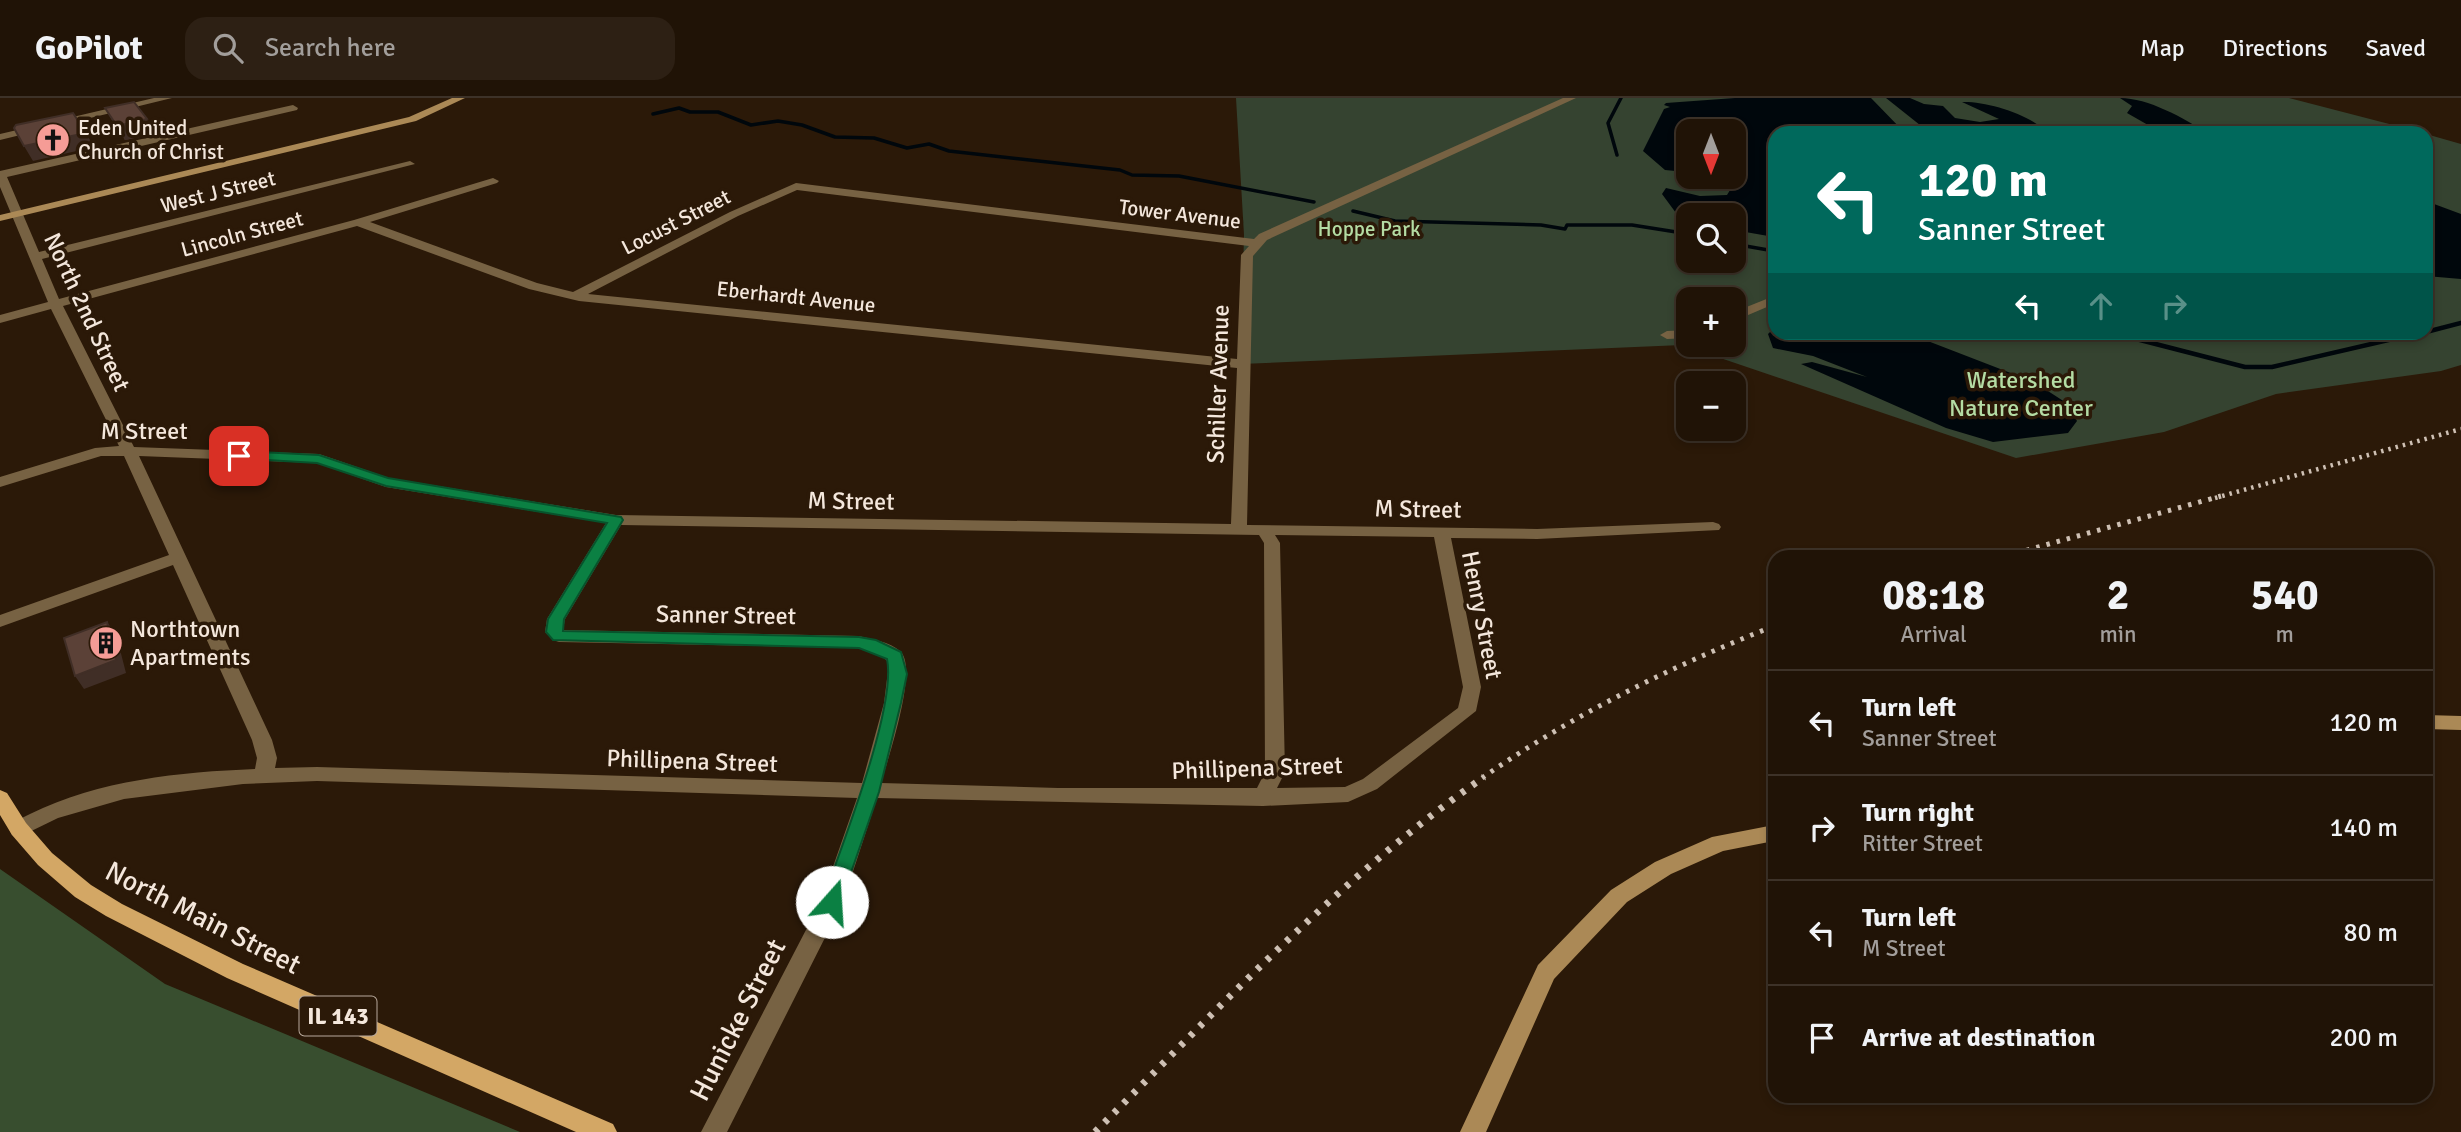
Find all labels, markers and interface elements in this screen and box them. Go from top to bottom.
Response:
search box [185,17,675,80]
text: GoPilot [35,28,143,69]
icon: search [209,29,247,67]
text: Search here [265,32,396,64]
text: Map [2140,33,2185,63]
text: Directions [2223,33,2328,63]
text: Saved [2366,33,2426,63]
place label: Eden United Church of Christ [78,115,224,165]
north arrow [1676,119,1746,189]
map controls [1676,119,1746,441]
church icon: Eden United Church of Christ [34,121,72,159]
text: 120 m [1918,150,2048,210]
icon: left [1803,154,1894,245]
street label: West J Street [158,165,278,219]
street label: Locust Street [617,183,735,261]
street label: Tower Avenue [1117,194,1243,234]
button: search [1676,203,1746,273]
street label: Lincoln Street [178,205,306,263]
text: Sanner Street [1918,210,2105,249]
park label: Hoppe Park [1318,216,1421,242]
street label: North 2nd Street [37,228,137,396]
street label: Eberhardt Avenue [715,276,877,318]
button: + [1676,287,1746,357]
icon: left [2009,287,2047,325]
icon: ahead [2082,287,2120,325]
icon: right [2155,287,2193,325]
street label: Schiller Avenue [1200,304,1236,464]
park label: Watershed Nature Center [1949,365,2093,423]
button: − [1676,371,1746,441]
street label: M Street [100,416,188,446]
pin [209,426,269,486]
icon: arrive [220,437,258,475]
street label: M Street [807,485,895,517]
street label: M Street [1374,493,1462,525]
street label: Henry Street [1455,548,1509,682]
text: 08:18 [1882,570,1985,621]
text: 2 [2107,570,2129,621]
text: 540 [2251,570,2319,621]
street label: Sanner Street [656,599,796,631]
place label: Northtown Apartments [130,614,250,672]
text: Arrival [1901,620,1967,649]
text: min [2099,620,2137,649]
text: m [2276,620,2294,649]
building icon: Northtown Apartments [87,624,125,662]
text: Turn left [1862,692,1956,724]
icon: left [1803,704,1841,742]
text: 120 m [2329,707,2398,739]
text: Sanner Street [1862,724,1997,753]
street label: Phillipena Street [606,743,778,779]
street label: Phillipena Street [1171,750,1343,786]
text: Turn right [1862,797,1974,829]
icon: right [1803,809,1841,847]
text: 140 m [2329,812,2398,844]
text: Ritter Street [1862,829,1983,858]
street label: North Main Street [100,854,306,982]
position arrow [795,865,869,939]
text: Turn left [1862,902,1956,934]
icon: left [1803,914,1841,952]
text: 80 m [2343,917,2398,949]
street label: Hunicke Street [683,933,793,1107]
text: M Street [1862,934,1946,963]
road number: IL 143 [300,996,376,1035]
icon: arrive [1803,1019,1841,1057]
text: Arrive at destination [1862,1022,2095,1054]
text: 200 m [2329,1022,2398,1054]

